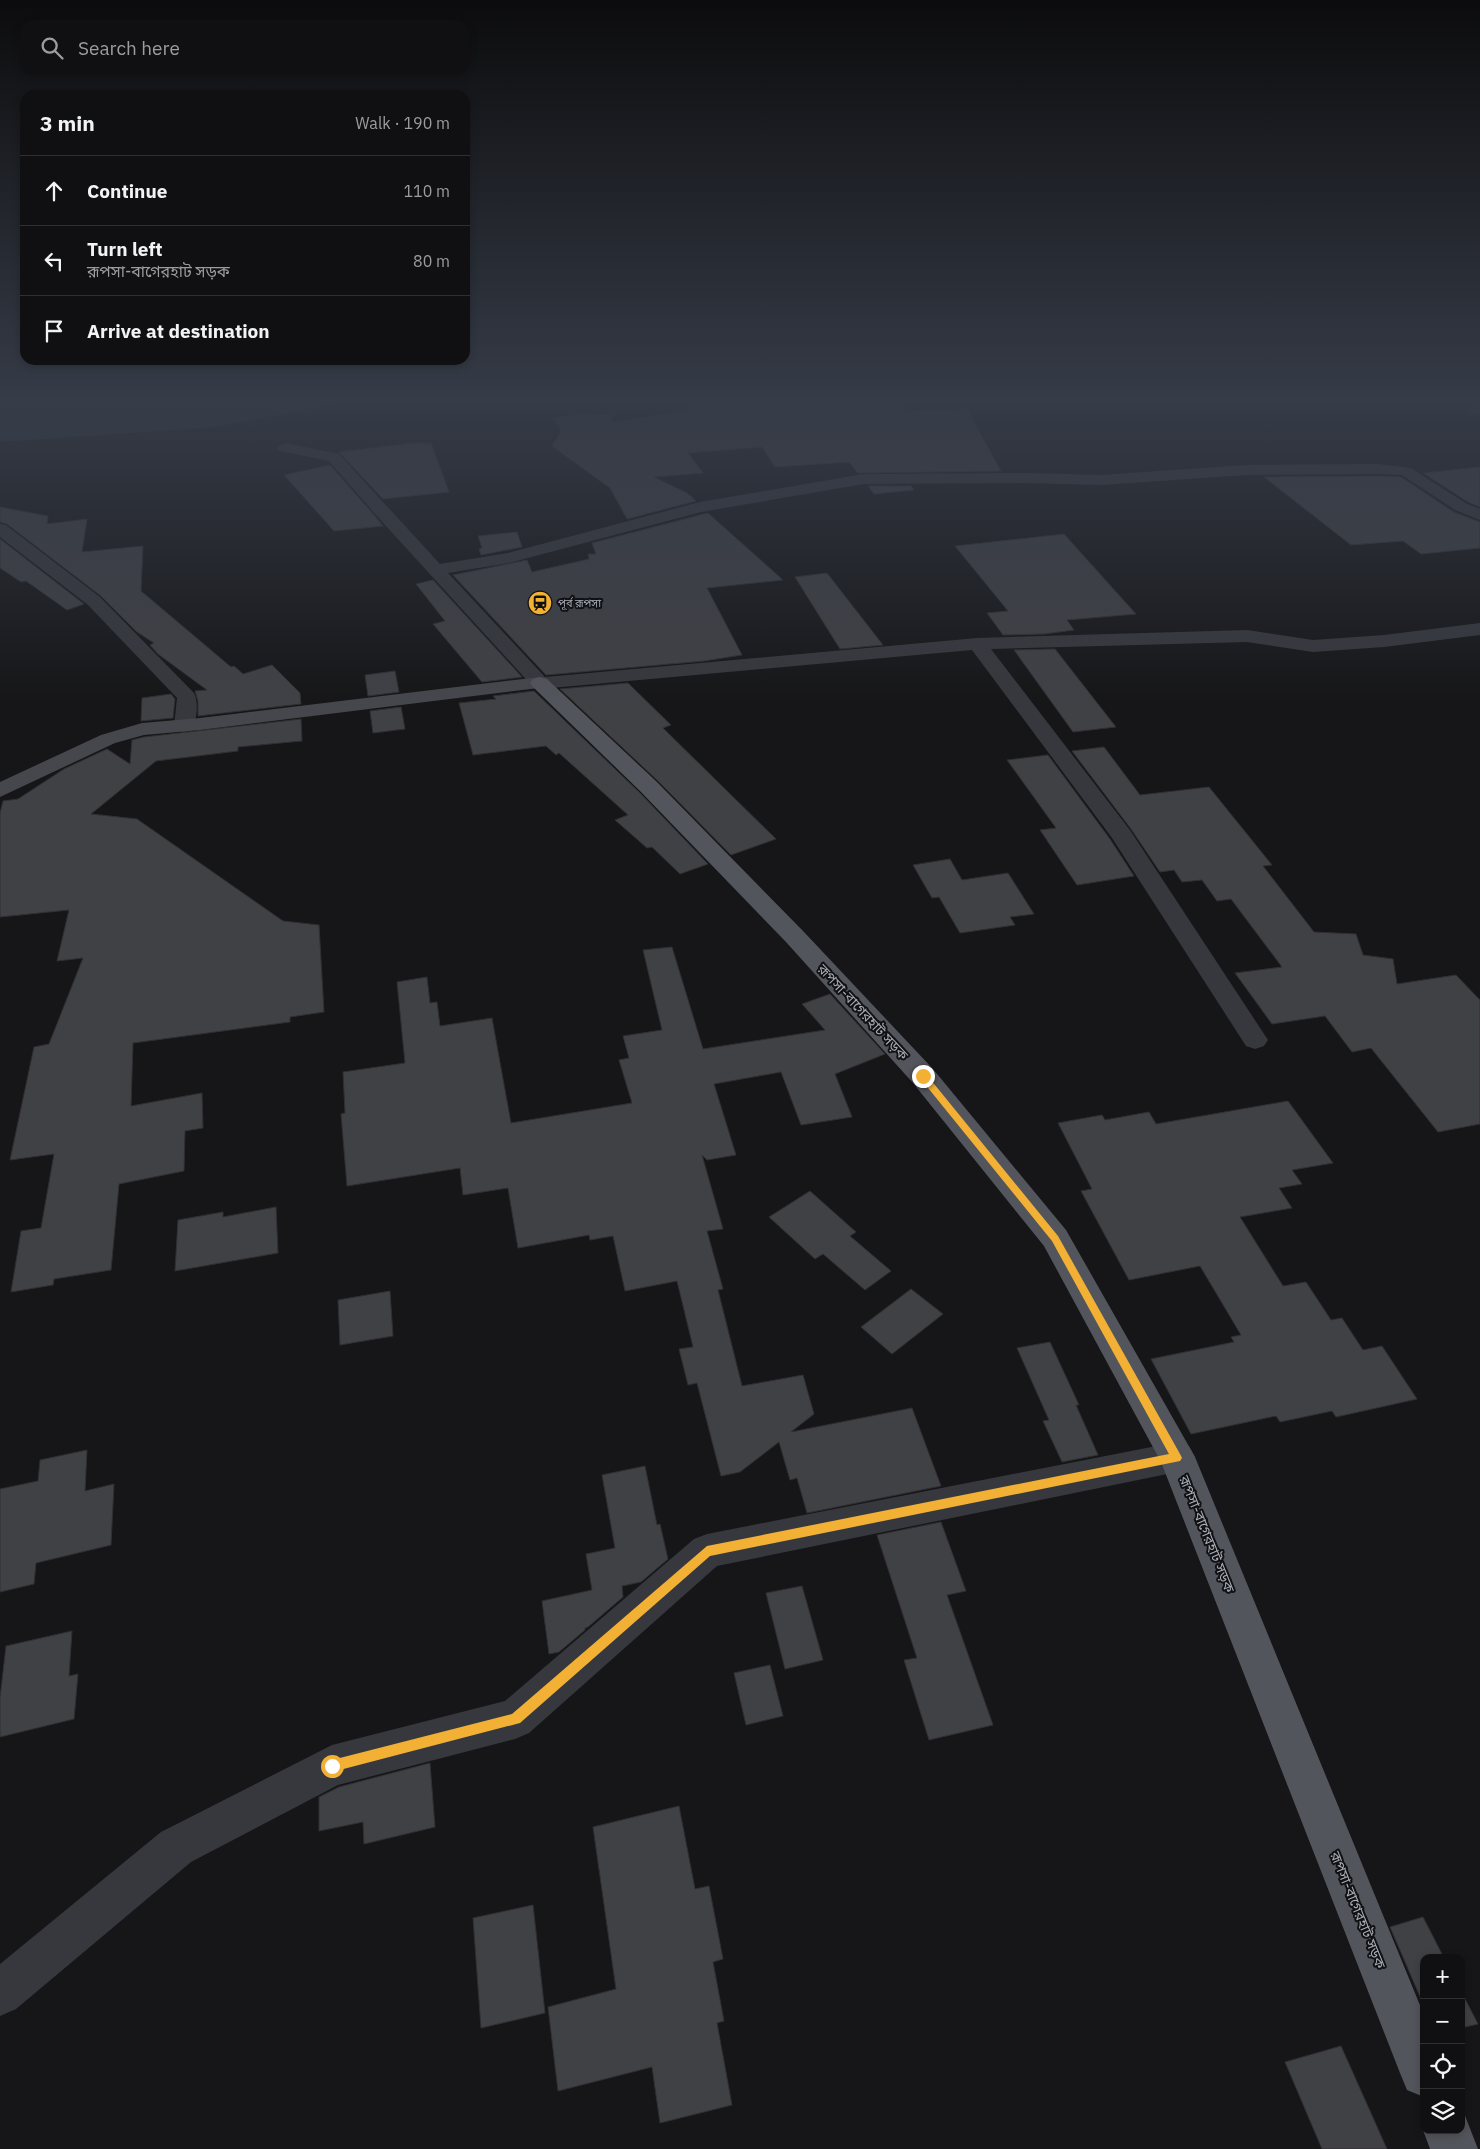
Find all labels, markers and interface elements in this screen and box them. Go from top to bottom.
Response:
search box [20,20,470,75]
icon: search [38,34,66,62]
text: Search here [78,36,180,60]
text: 3 min [40,109,95,137]
text: Walk · 190 m [355,113,450,133]
icon: ahead [40,177,68,205]
text: Continue [87,179,167,203]
text: 110 m [403,181,450,201]
text: Turn left [87,237,163,261]
icon: left [40,247,68,275]
text: 80 m [413,251,450,271]
text: রূপসা-বাগেরহাট সড়ক [87,261,230,281]
icon: arrive [40,317,68,345]
text: Arrive at destination [87,319,270,343]
station icon: পূর্ব রূপসা [527,590,553,616]
place label: পূর্ব রূপসা [558,596,602,610]
street label: রূপসা-বাগেরহাট সড়ক [813,959,913,1064]
route end [912,1065,935,1088]
street label: রূপসা-বাগেরহাট সড়ক [1175,1472,1239,1596]
route start [321,1755,344,1778]
street label: রূপসা-বাগেরহাট সড়ক [1326,1848,1390,1972]
map controls [1420,1954,1465,2134]
button: + [1420,1954,1465,1999]
button: − [1420,1999,1465,2044]
button: locate [1420,2044,1465,2089]
button: layers [1420,2089,1465,2134]

